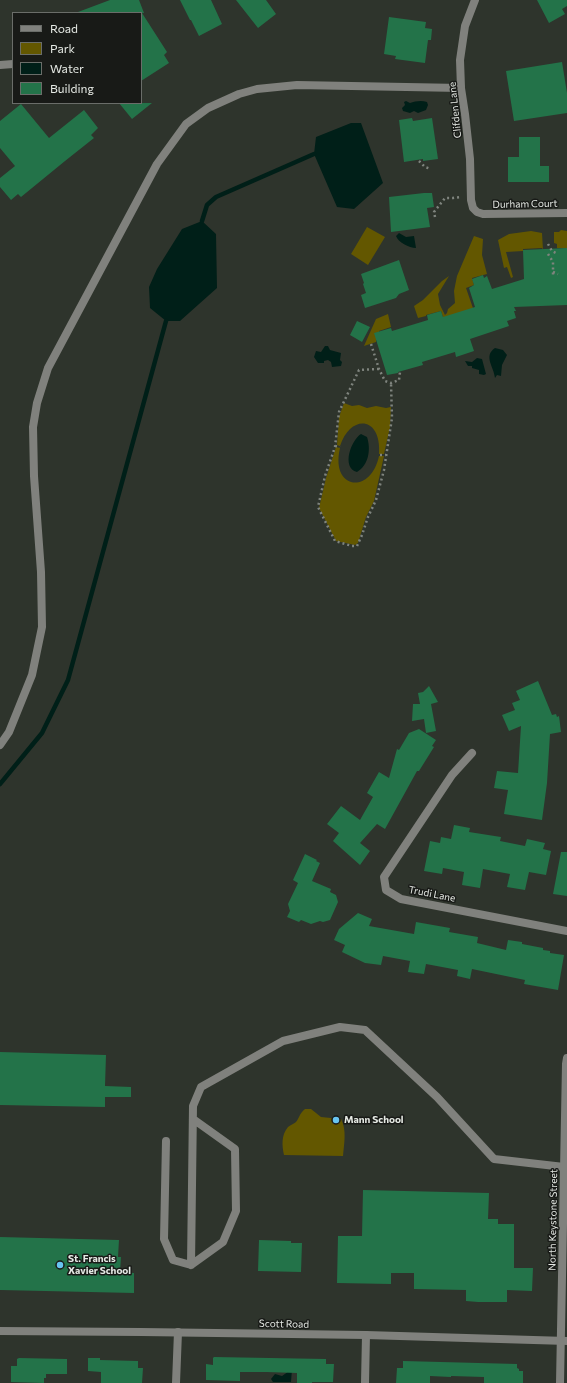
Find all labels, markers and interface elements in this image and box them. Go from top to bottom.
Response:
legend [12,12,142,104]
text: Road [50,21,78,35]
text: Park [50,41,75,55]
text: Water [50,61,84,75]
text: Building [50,81,94,95]
street label: Clifden Lane [446,81,464,139]
street label: Durham Court [492,197,558,211]
street label: Trudi Lane [408,884,456,904]
place label: Mann School [344,1114,404,1126]
marker: Mann School [331,1115,341,1125]
street label: North Keystone Street [546,1169,560,1271]
place label: St. Francis Xavier School [68,1253,131,1276]
marker: St. Francis Xavier School [55,1260,65,1270]
street label: Scott Road [259,1318,309,1330]

